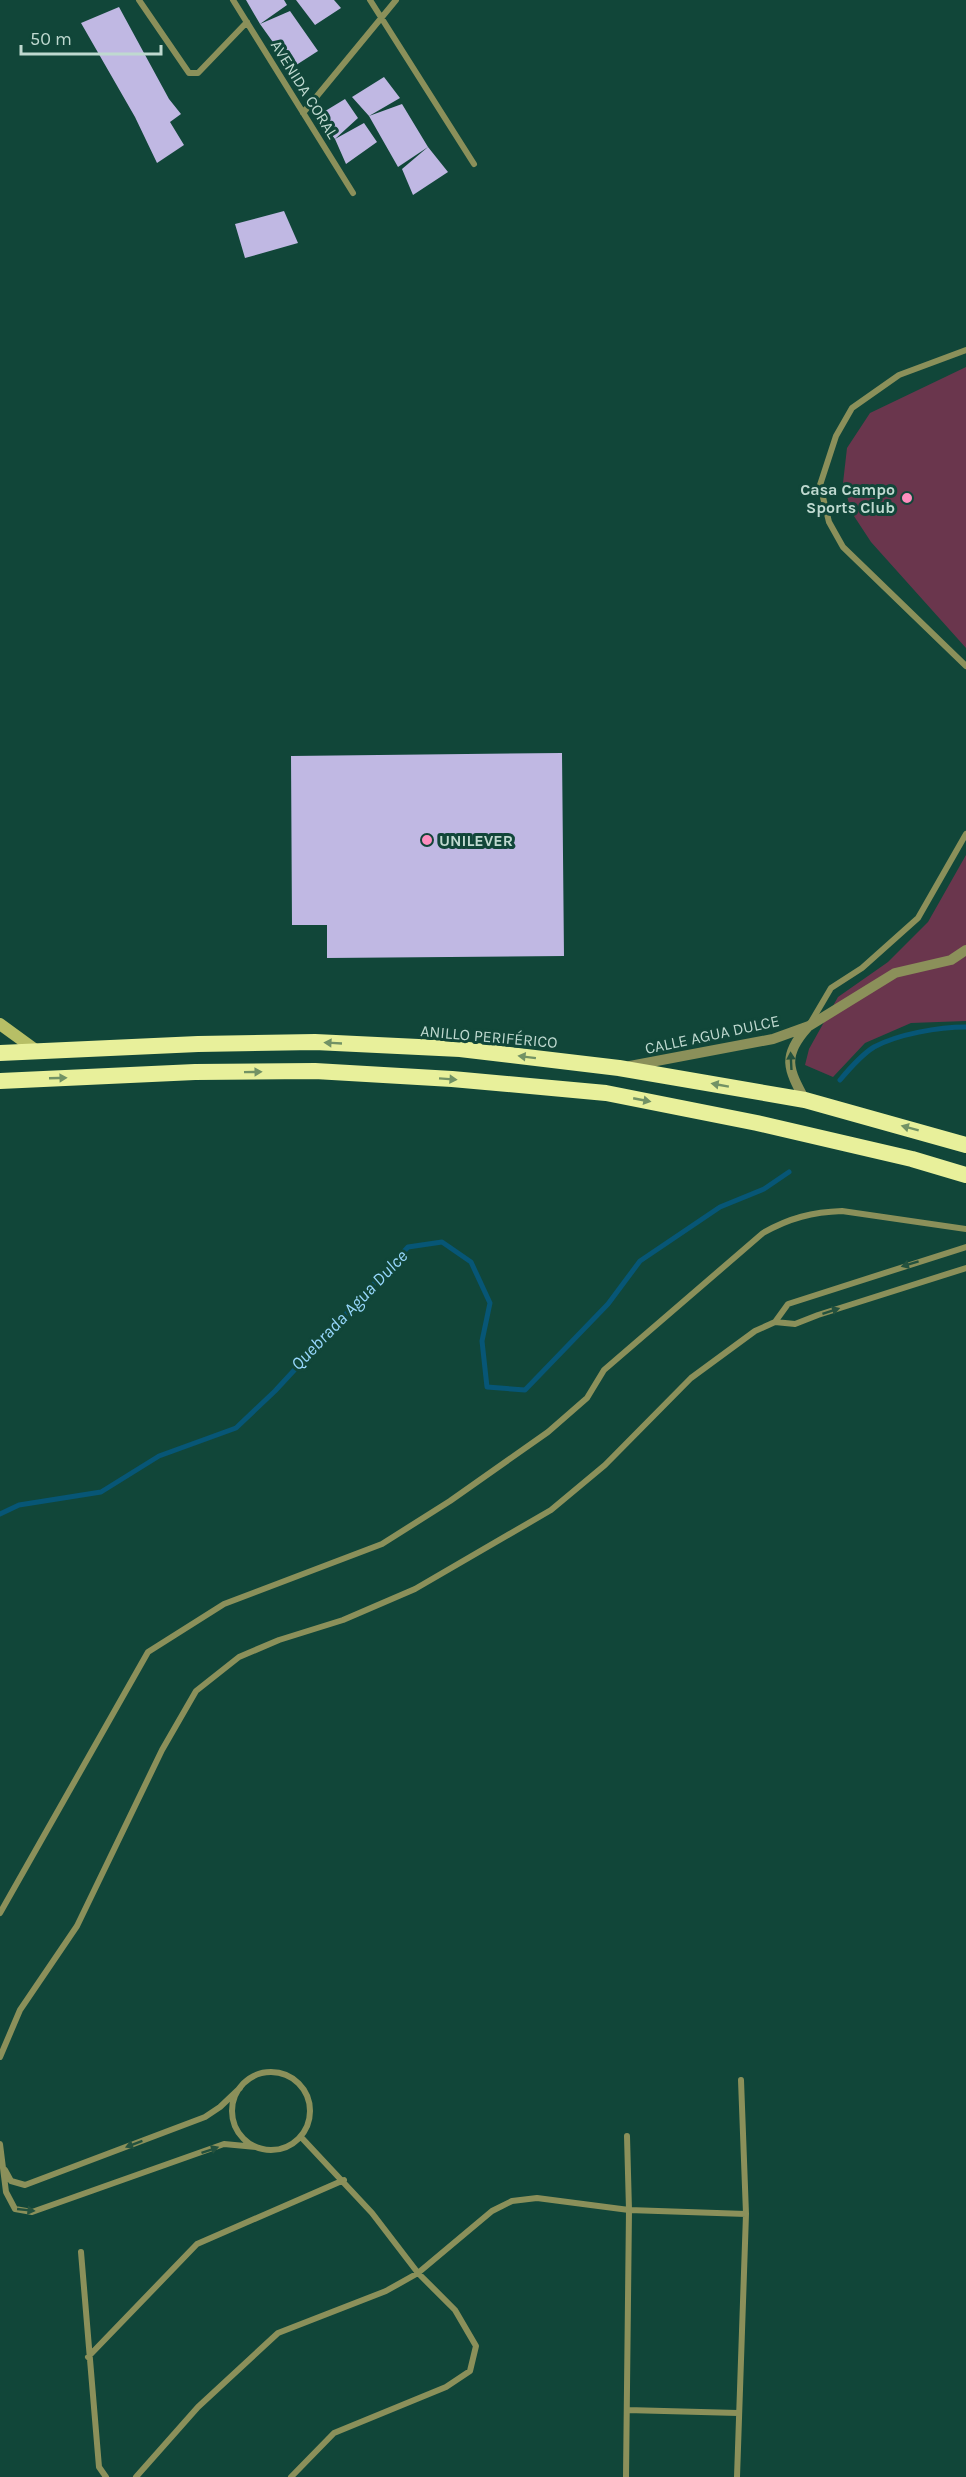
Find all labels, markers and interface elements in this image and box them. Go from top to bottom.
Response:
scale bar [21,18,160,56]
text: 50 m [30,28,72,50]
street label: AVENIDA CORAL [267,37,343,142]
place label: Casa Campo Sports Club [800,480,895,517]
marker: Casa Campo Sports Club [900,491,914,505]
place label: UNILEVER [439,831,513,850]
marker: UNILEVER [420,833,434,847]
street label: CALLE AGUA DULCE [643,1011,781,1058]
street label: ANILLO PERIFÉRICO [420,1021,558,1052]
one-way arrow [323,1039,342,1048]
one-way arrow [518,1052,537,1062]
one-way arrow [786,1052,795,1071]
one-way arrow [244,1067,263,1077]
one-way arrow [49,1074,68,1083]
one-way arrow [439,1074,458,1084]
one-way arrow [710,1080,729,1089]
one-way arrow [632,1096,651,1105]
one-way arrow [901,1123,919,1133]
water label: Quebrada Agua Dulce [286,1245,412,1375]
one-way arrow [901,1259,919,1269]
one-way arrow [822,1306,840,1315]
one-way arrow [124,2139,142,2149]
one-way arrow [201,2144,219,2154]
one-way arrow [16,2205,35,2215]

